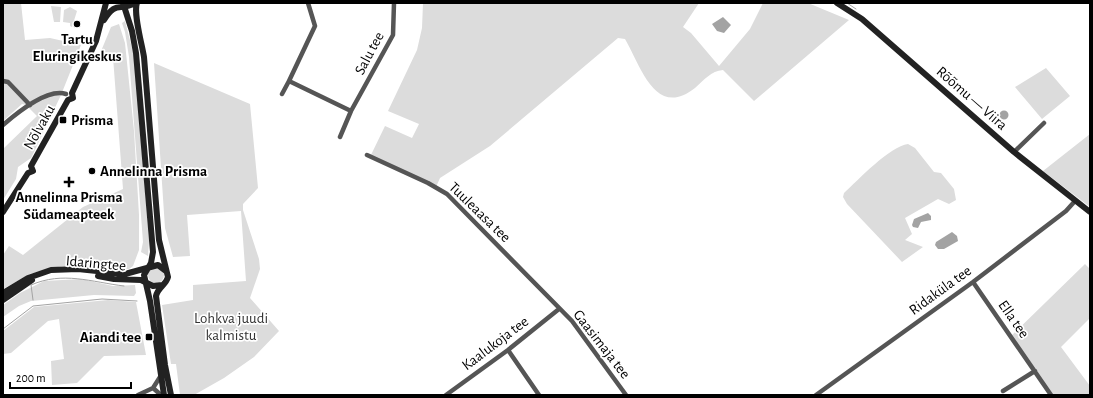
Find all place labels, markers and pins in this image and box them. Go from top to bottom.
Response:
marker: Tartu Eluringikeskus [72,19,82,29]
place label: Tartu Eluringikeskus [33,32,122,64]
place label: Prisma [71,113,113,128]
marker: Prisma [58,115,68,125]
place label: Annelinna Prisma [100,164,207,179]
marker: Annelinna Prisma [87,166,97,176]
marker: Annelinna Prisma Südameapteek [64,177,74,187]
place label: Annelinna Prisma Südameapteek [15,190,123,222]
place label: Aiandi tee [80,330,141,345]
marker: Aiandi tee [144,332,154,342]

